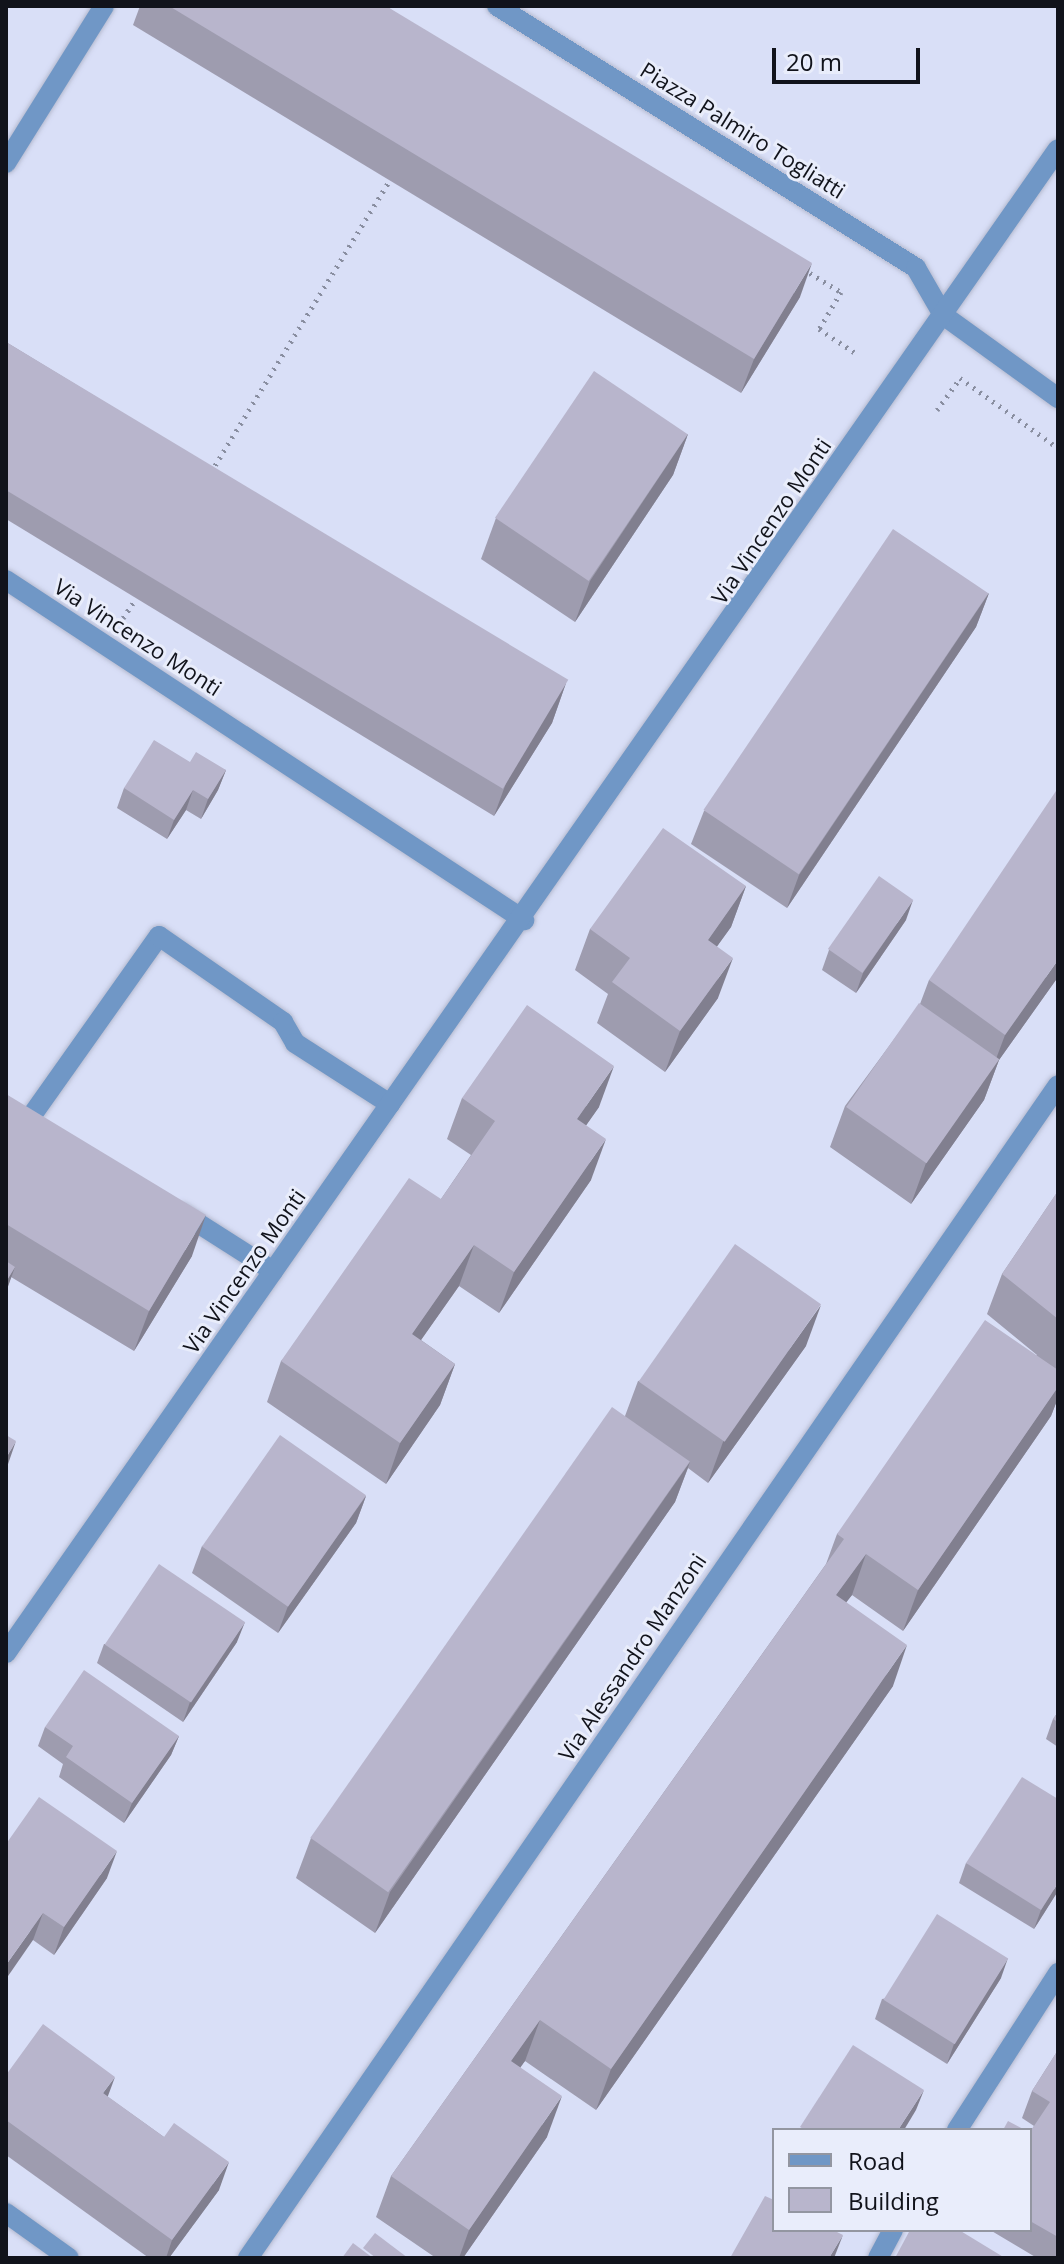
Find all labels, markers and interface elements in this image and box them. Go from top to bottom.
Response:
scale bar [776,32,924,82]
text: 20 m [786,45,842,78]
street label: Piazza Palmiro Togliatti [636,56,850,204]
street label: Via Vincenzo Monti [706,433,836,609]
street label: Via Vincenzo Monti [49,573,227,701]
street label: Via Vincenzo Monti [177,1184,311,1358]
street label: Via Alessandro Manzoni [553,1548,711,1766]
legend [772,2128,1032,2232]
text: Road [848,2144,905,2177]
text: Building [848,2184,939,2217]

